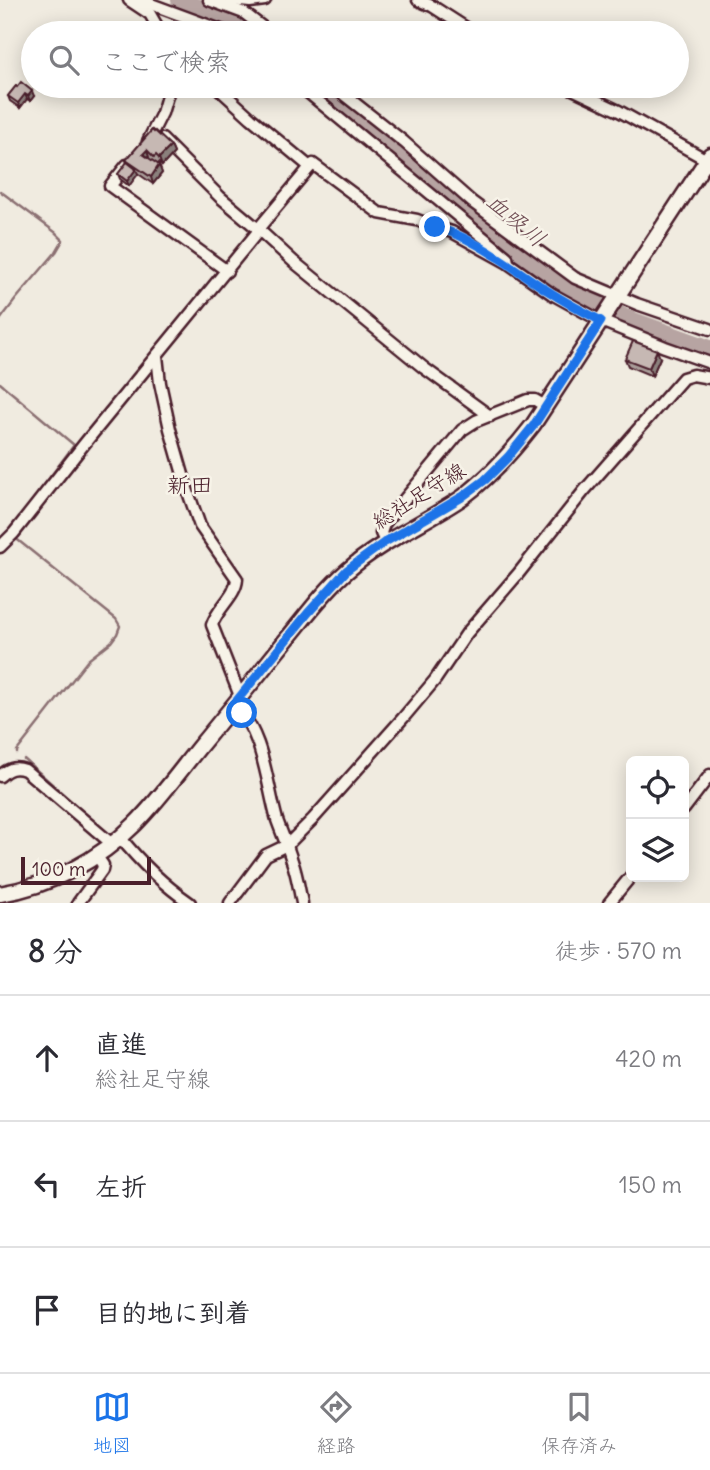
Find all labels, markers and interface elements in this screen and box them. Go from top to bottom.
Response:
search box [21,21,689,98]
icon: search [45,41,83,79]
text: ここで検索 [101,45,231,78]
water label: 血吸川 [481,186,552,253]
route end [419,211,450,242]
street label: 総社足守線 [367,456,470,535]
district label: 新田 [167,470,213,499]
route start [226,697,257,728]
map controls [626,756,689,882]
button: locate [626,756,689,819]
button: layers [626,819,689,882]
scale bar [21,854,150,886]
text: 100 m [32,857,86,881]
text: 8 分 [28,932,82,970]
text: 徒歩 · 570 m [555,936,682,965]
text: 直進 [95,1027,147,1060]
icon: ahead [28,1039,66,1077]
text: 420 m [615,1044,682,1073]
text: 総社足守線 [95,1064,210,1093]
icon: left [28,1165,66,1203]
text: 左折 [95,1170,147,1203]
text: 150 m [619,1170,682,1199]
icon: arrive [28,1291,66,1329]
text: 目的地に到着 [95,1296,251,1329]
tab: 地図 [93,1388,131,1457]
tab: 経路 [317,1388,355,1457]
tab: 保存済み [541,1388,617,1457]

